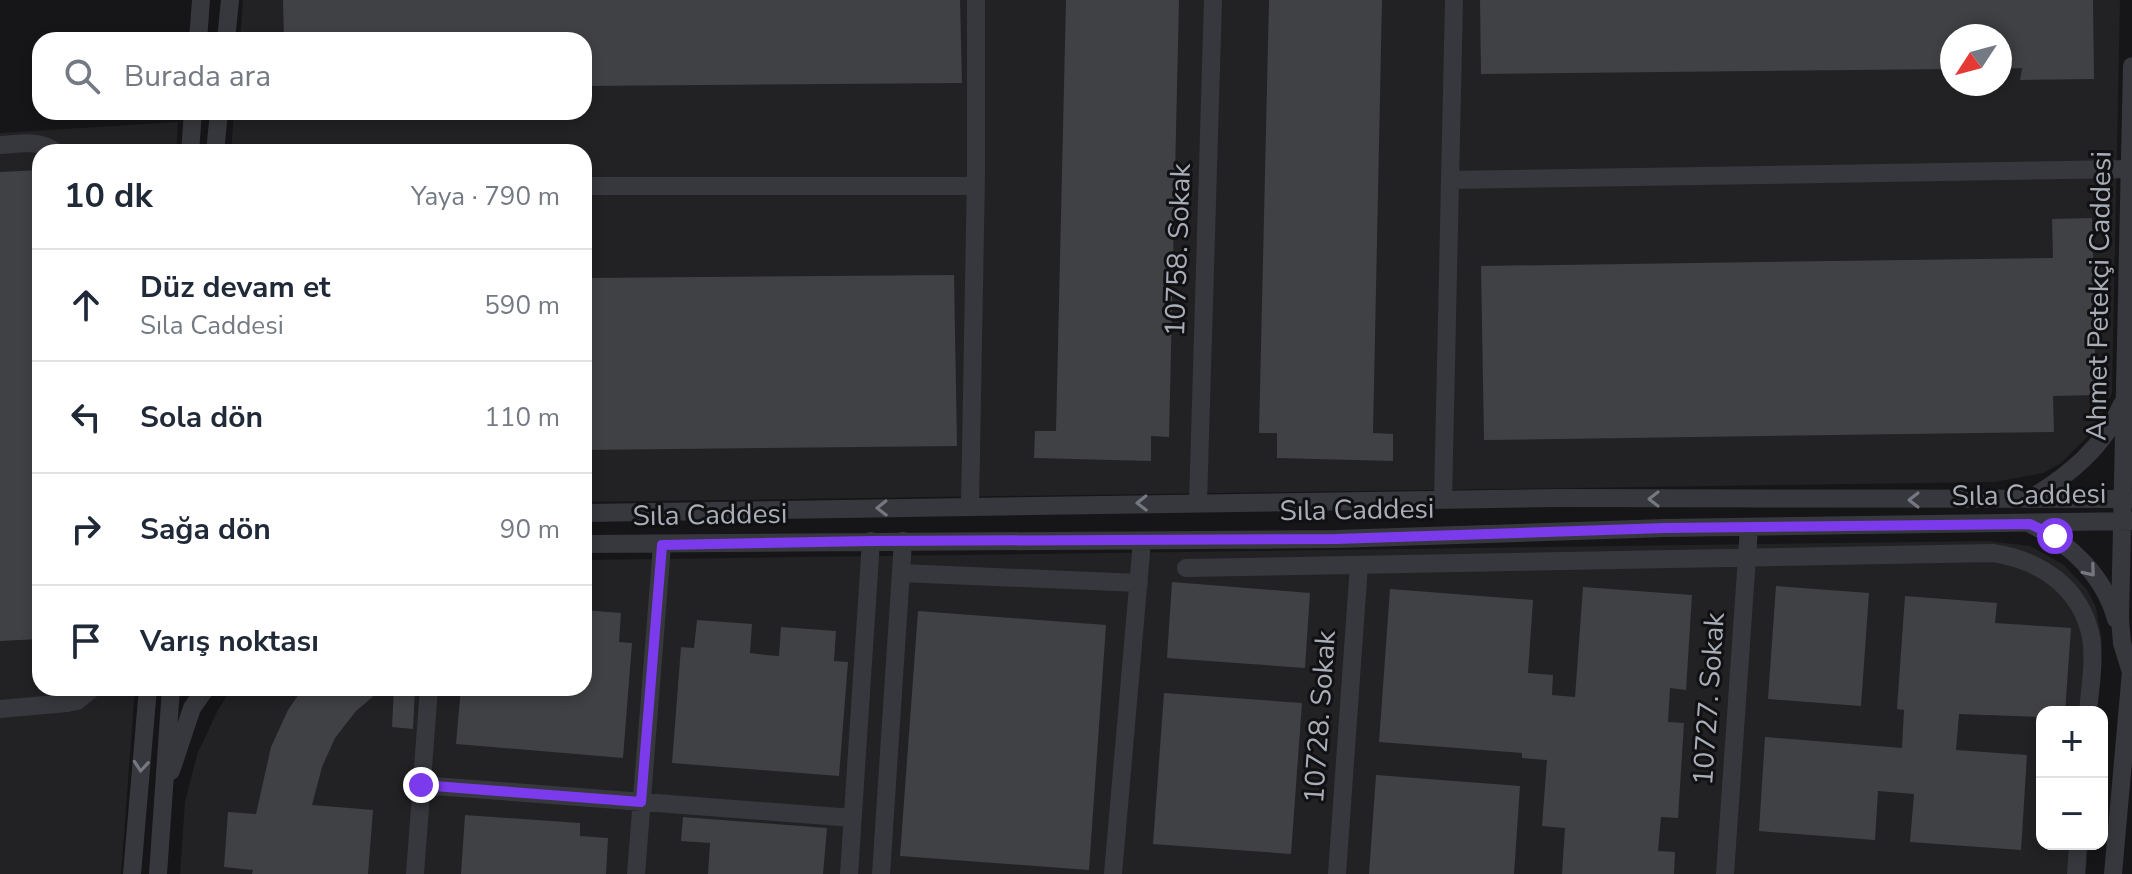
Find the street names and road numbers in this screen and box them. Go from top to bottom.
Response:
street label: Ahmet Petekçi Caddesi [2077,151,2121,441]
street label: 10758. Sokak [1156,162,1200,337]
street label: Sıla Caddesi [1951,475,2107,515]
street label: Sıla Caddesi [1279,490,1435,530]
street label: Sıla Caddesi [632,495,788,535]
street label: 10727. Sokak [1684,610,1734,787]
street label: 10728. Sokak [1295,628,1345,805]

